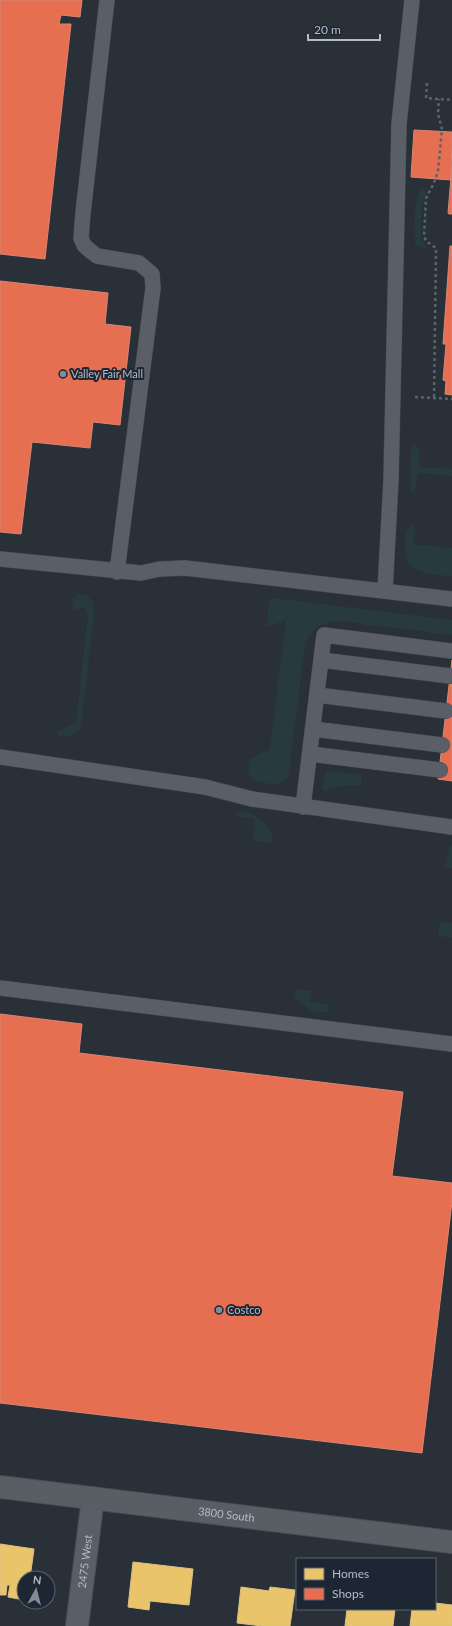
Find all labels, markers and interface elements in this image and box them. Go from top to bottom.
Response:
scale bar [308,16,380,42]
text: 20 m [314,22,341,37]
place label: Valley Fair Mall [71,367,143,380]
marker: Valley Fair Mall [58,369,68,379]
place label: Costco [227,1303,261,1316]
marker: Costco [214,1305,224,1315]
street label: 3800 South [197,1504,255,1524]
street label: 2475 West [75,1534,94,1589]
legend [296,1558,436,1610]
text: Homes [332,1566,369,1581]
north arrow [16,1570,56,1610]
text: N [32,1573,42,1587]
text: Shops [332,1586,364,1601]

